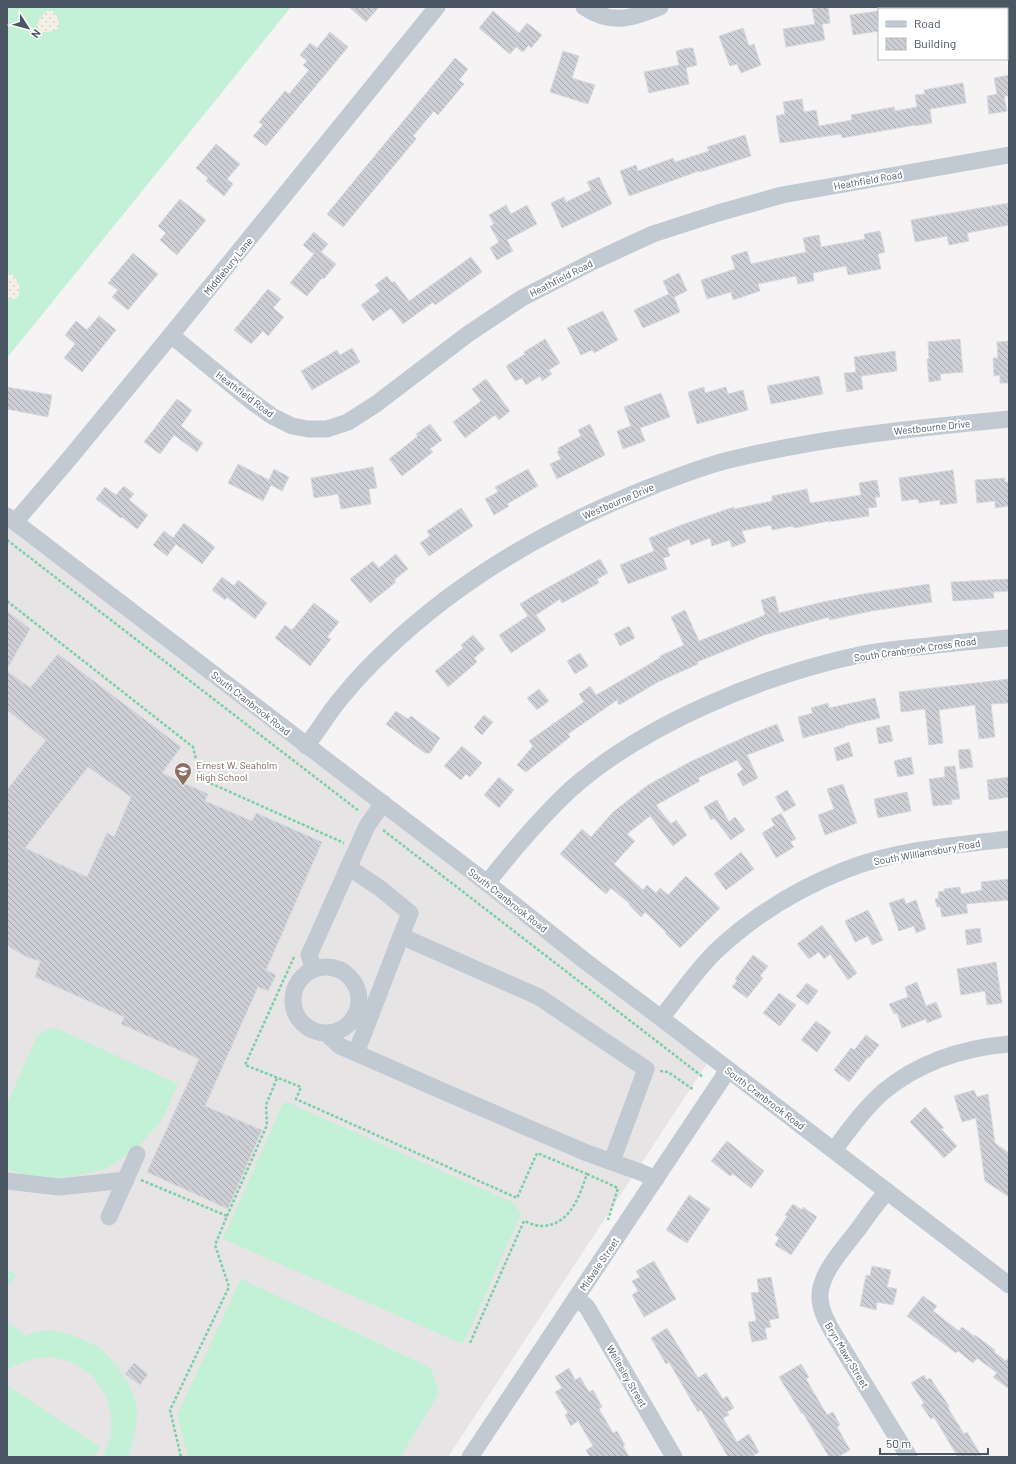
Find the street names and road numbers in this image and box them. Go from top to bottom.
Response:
street label: Heathfield Road [833,168,903,192]
street label: Middlebury Lane [201,235,255,297]
street label: Heathfield Road [527,257,595,299]
street label: Heathfield Road [214,368,276,420]
street label: Westbourne Drive [893,417,971,437]
street label: Westbourne Drive [580,480,656,522]
street label: South Cranbrook Cross Road [853,634,977,664]
street label: South Cranbrook Road [209,668,293,738]
street label: South Williamsbury Road [873,837,981,867]
street label: South Cranbrook Road [466,865,550,935]
street label: South Cranbrook Road [723,1064,807,1132]
street label: Midvale Street [577,1235,621,1293]
street label: Bryn Mawr Street [823,1320,872,1390]
street label: Wellesley Street [604,1343,650,1409]

